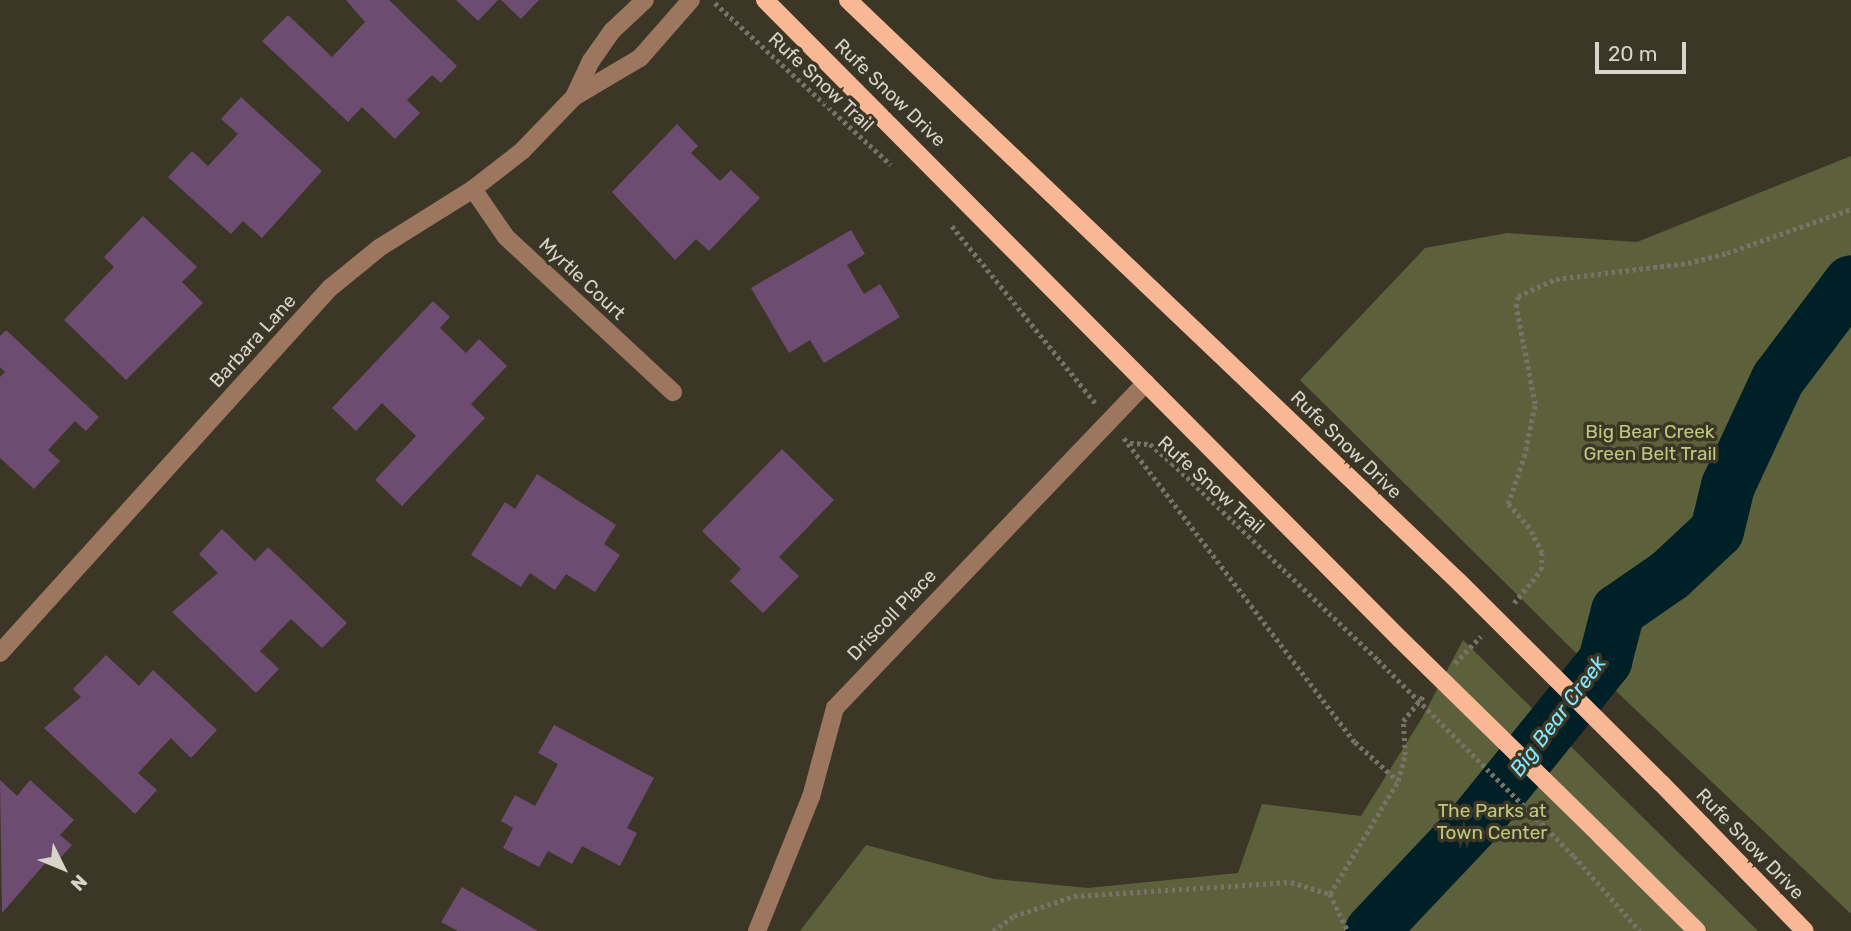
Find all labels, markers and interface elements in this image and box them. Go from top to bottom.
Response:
street label: Rufe Snow Trail [763,27,879,137]
scale bar [1599,28,1690,72]
street label: Rufe Snow Drive [830,34,950,152]
text: 20 m [1608,41,1657,66]
street label: Myrtle Court [534,233,630,325]
street label: Barbara Lane [205,290,301,392]
street label: Rufe Snow Drive [1286,386,1406,504]
park label: Big Bear Creek Green Belt Trail [1583,421,1717,465]
street label: Rufe Snow Trail [1153,431,1269,539]
street label: Driscoll Place [843,565,941,665]
water label: Big Bear Creek [1504,651,1612,781]
street label: Rufe Snow Drive [1691,784,1809,904]
park label: The Parks at Town Center [1436,800,1548,844]
north arrow [28,833,98,903]
text: N [66,870,92,895]

